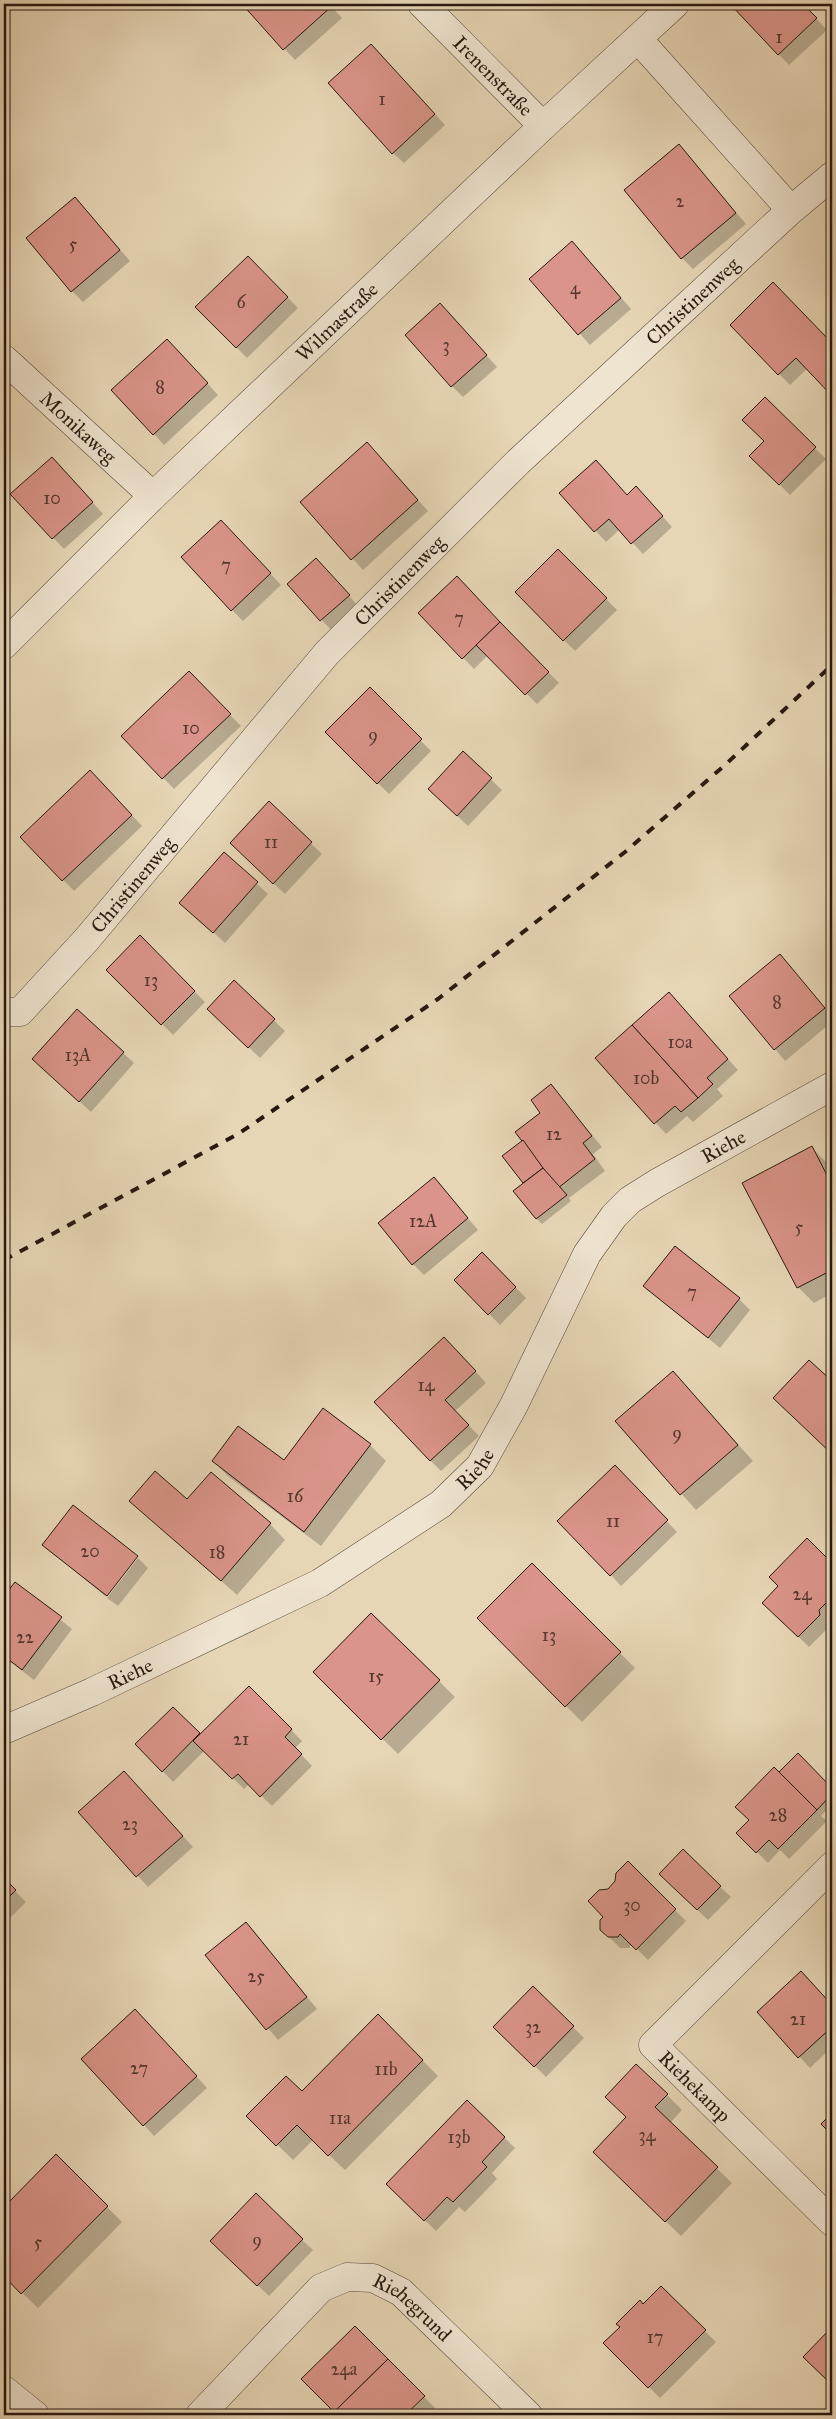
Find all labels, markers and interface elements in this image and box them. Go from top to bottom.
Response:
house number: 1 [775,26,783,48]
street label: Irenenstraße [448,31,538,121]
house number: 1 [378,88,386,110]
house number: 2 [676,190,685,212]
house number: 5 [69,233,78,255]
street label: Christinenweg [641,252,745,350]
street label: Wilmastraße [291,277,383,366]
house number: 4 [570,277,581,299]
house number: 6 [236,291,246,313]
house number: 3 [442,334,450,356]
house number: 8 [155,376,165,398]
street label: Monikaweg [35,386,122,470]
house number: 10 [43,487,61,509]
street label: Christinenweg [349,530,451,631]
house number: 7 [221,554,231,576]
house number: 7 [454,607,464,629]
house number: 10 [182,717,200,739]
house number: 9 [368,724,378,746]
street label: Christinenweg [85,831,181,938]
house number: 11 [264,831,278,853]
house number: 13 [144,969,158,991]
house number: 8 [772,991,782,1013]
house number: 10a [667,1031,693,1053]
house number: 13A [65,1044,91,1066]
house number: 10b [633,1067,659,1089]
house number: 12 [546,1123,562,1145]
street label: Riehe [697,1124,750,1168]
house number: 12A [409,1210,437,1232]
house number: 5 [795,1216,804,1238]
house number: 7 [687,1281,697,1303]
house number: 14 [417,1374,436,1396]
house number: 9 [672,1422,682,1444]
street label: Riehe [451,1444,499,1495]
house number: 16 [287,1485,304,1507]
house number: 11 [606,1510,620,1532]
house number: 20 [80,1540,100,1562]
house number: 18 [209,1541,225,1563]
house number: 24 [793,1583,812,1605]
house number: 13 [542,1624,556,1646]
house number: 22 [16,1626,34,1648]
street label: Riehe [104,1653,156,1695]
house number: 15 [368,1665,384,1687]
house number: 21 [233,1728,249,1750]
house number: 28 [769,1804,787,1826]
house number: 23 [122,1813,138,1835]
house number: 30 [623,1894,641,1916]
house number: 25 [247,1965,265,1987]
house number: 21 [790,2008,806,2030]
house number: 32 [525,2016,541,2038]
street label: Riehekamp [654,2046,736,2127]
house number: 27 [130,2057,148,2079]
house number: 11b [375,2058,398,2080]
house number: 11a [329,2107,351,2129]
house number: 34 [638,2124,657,2146]
house number: 13b [447,2126,471,2148]
house number: 9 [252,2229,262,2251]
house number: 5 [34,2231,43,2253]
street label: Riehegrund [369,2268,457,2346]
house number: 17 [647,2326,663,2348]
house number: 24a [331,2358,358,2380]

